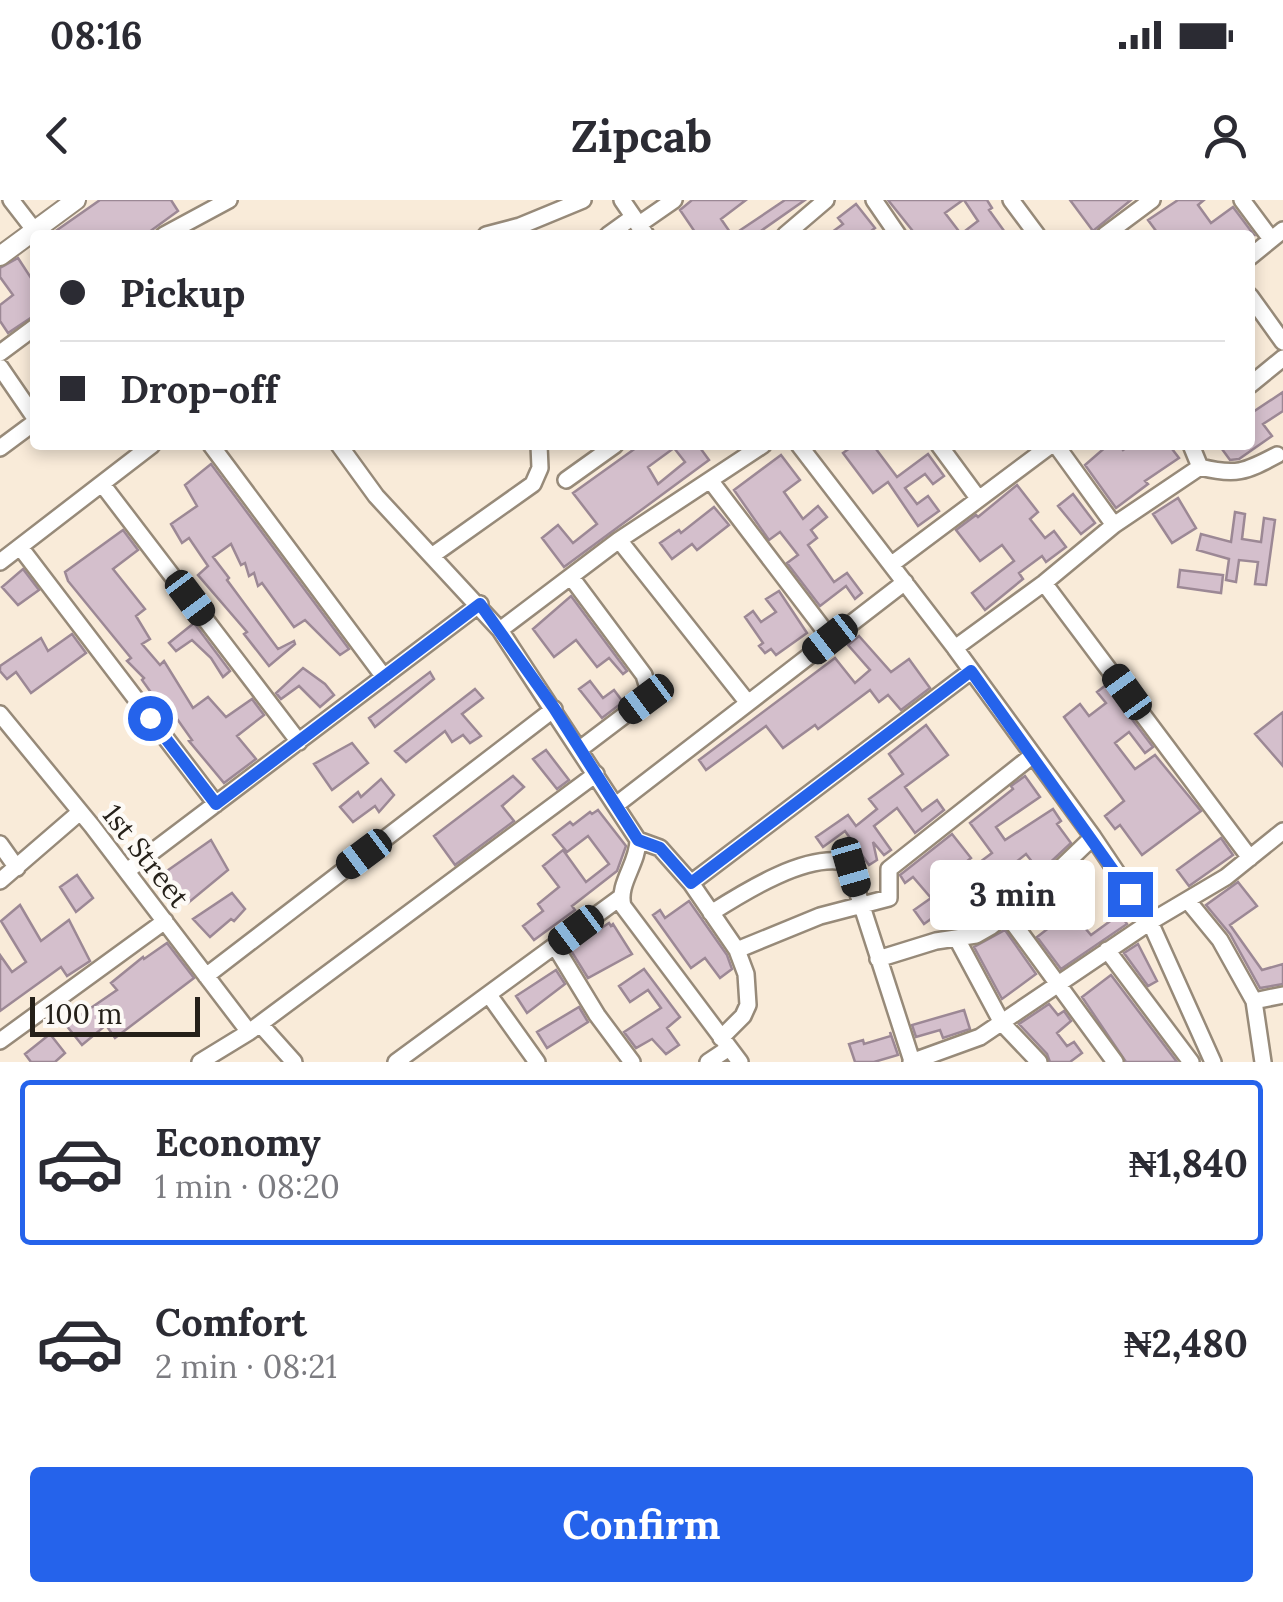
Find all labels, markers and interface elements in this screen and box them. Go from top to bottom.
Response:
text: 08:16 [50,11,143,59]
text: Zipcab [571,107,712,164]
icon: back [30,108,85,163]
icon: person [1198,108,1253,163]
text: Pickup [120,269,245,317]
text: Drop-off [120,365,278,413]
car [160,565,220,631]
car [797,609,863,669]
car [1097,659,1157,725]
car [613,669,679,729]
route start [128,696,173,741]
street label: 1st Street [95,797,197,915]
car [331,824,397,884]
car [828,834,874,900]
callout: 3 min [930,859,1095,929]
route end [1108,872,1153,917]
text: 3 min [969,874,1056,915]
car [543,900,609,960]
scale bar [30,992,200,1036]
text: 100 m [45,996,122,1032]
icon: car [35,1118,125,1208]
text: Economy [155,1118,321,1166]
text: ₦1,840 [1129,1139,1248,1187]
text: 1 min · 08:20 [155,1166,340,1207]
icon: car [35,1298,125,1388]
text: Comfort [155,1298,307,1346]
text: ₦2,480 [1124,1319,1248,1367]
text: 2 min · 08:21 [155,1346,337,1387]
button: Confirm [30,1467,1253,1582]

